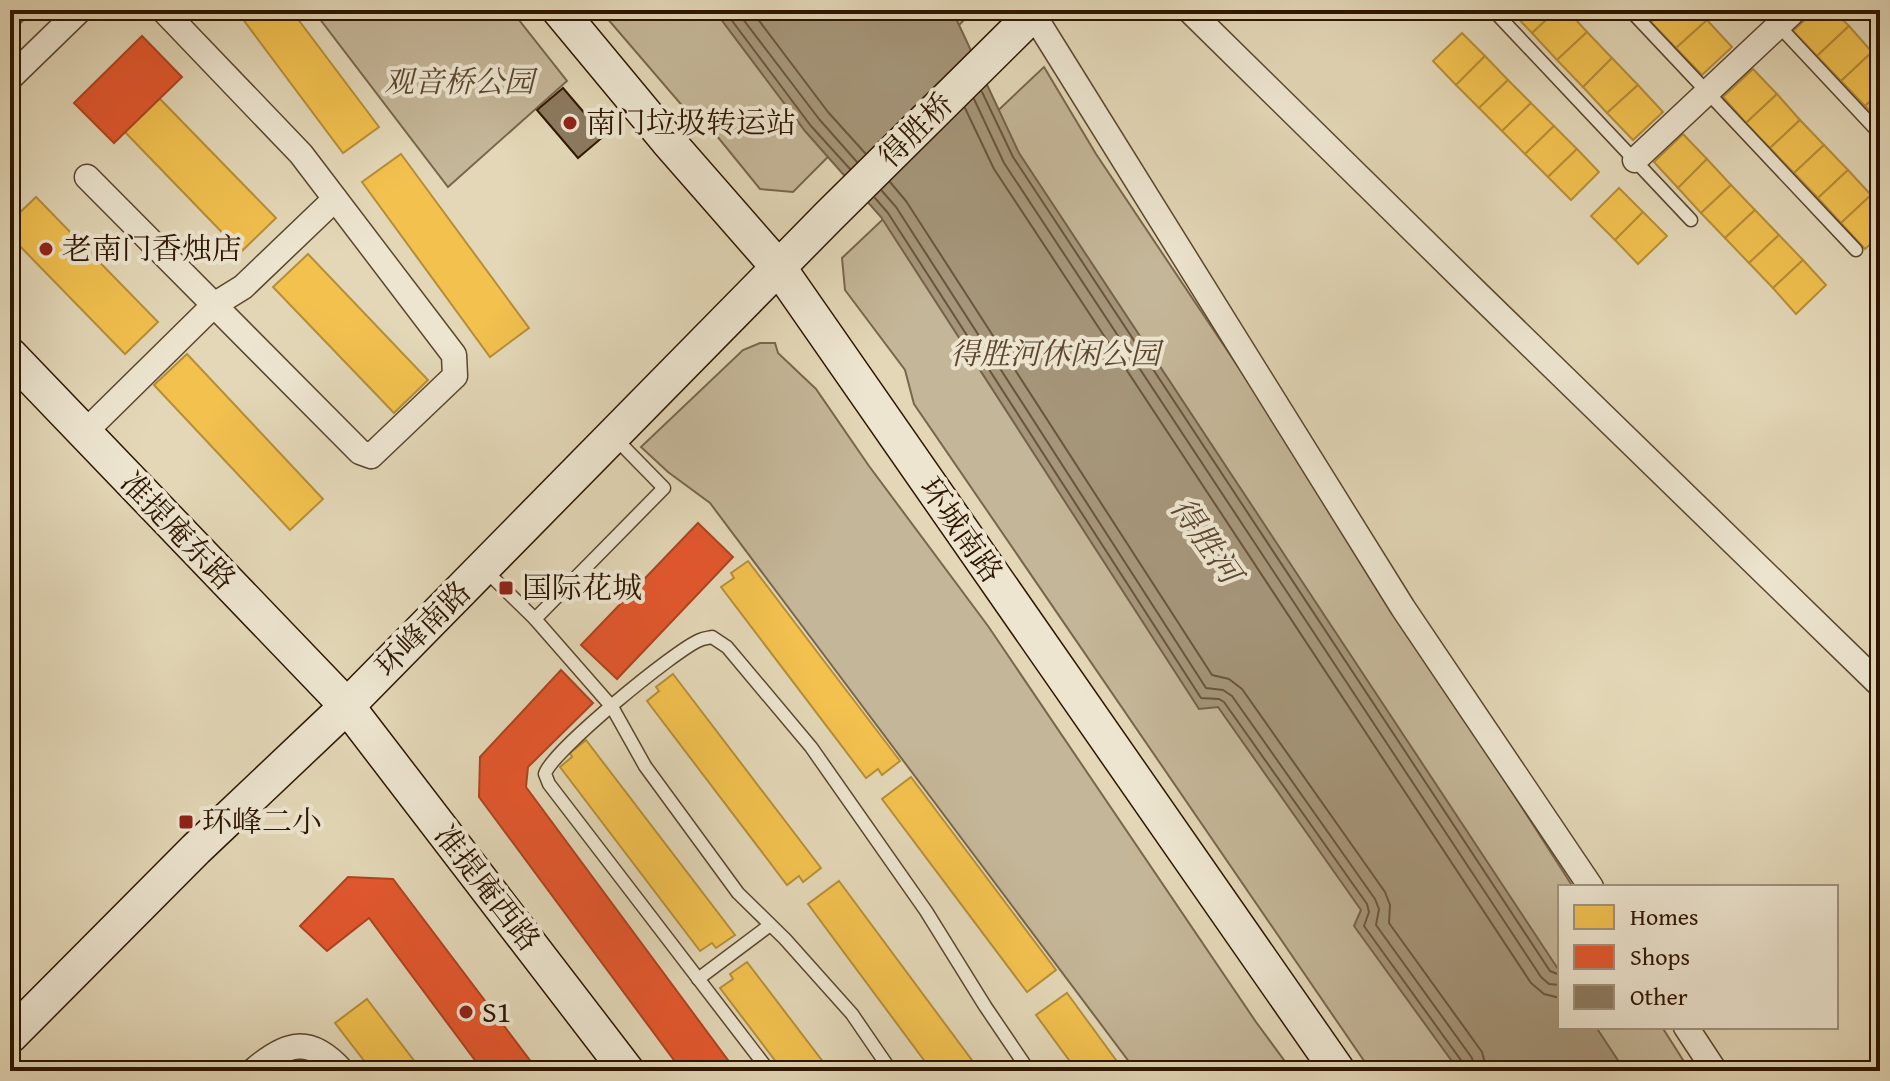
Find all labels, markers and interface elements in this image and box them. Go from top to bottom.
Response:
park label: 观音桥公园 [384,59,538,103]
street label: 得胜桥 [868,82,963,177]
place label: 南门垃圾转运站 [586,100,796,144]
marker: 南门垃圾转运站 [561,114,579,132]
place label: 老南门香烛店 [62,226,242,270]
marker: 老南门香烛店 [37,240,55,258]
park label: 得胜河休闲公园 [950,331,1164,375]
street label: 准提庵东路 [111,461,247,600]
street label: 环城南路 [909,468,1014,591]
water label: 得胜河 [1160,487,1256,597]
place label: 国际花城 [522,565,642,609]
street label: 环峰南路 [364,570,480,686]
marker: 国际花城 [497,579,515,597]
place label: 环峰二小 [202,799,322,843]
marker: 环峰二小 [177,813,195,831]
street label: 准提庵西路 [424,815,551,960]
legend [1558,885,1838,1029]
text: Homes [1630,899,1699,934]
text: Shops [1630,939,1690,974]
text: Other [1630,979,1688,1014]
place label: S1 [482,989,511,1033]
marker: S1 [457,1003,475,1021]

